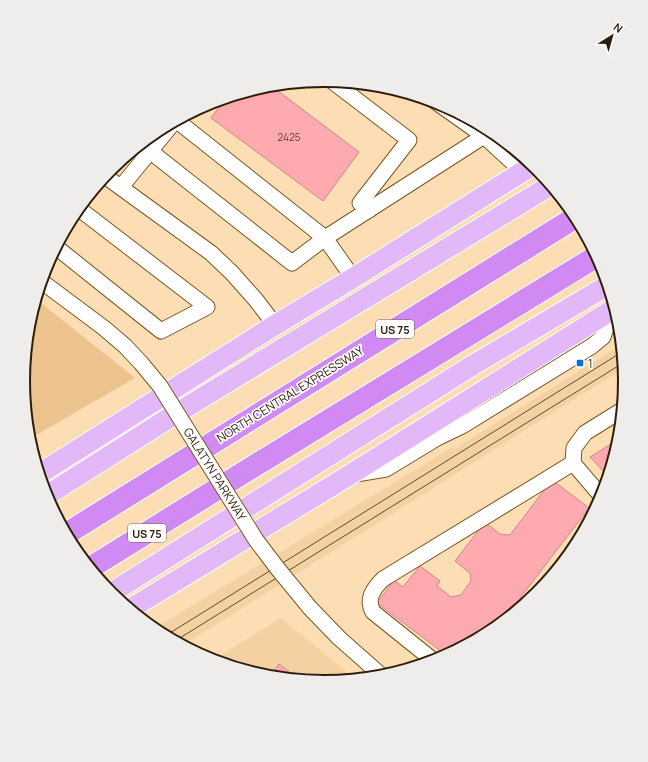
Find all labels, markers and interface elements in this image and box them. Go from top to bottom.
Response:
north arrow [592,16,632,56]
text: N [611,19,626,36]
house number: 2425 [278,130,301,144]
road number: US 75 [376,320,414,338]
street label: NORTH CENTRAL EXPRESSWAY [213,342,367,446]
place label: 1 [588,355,593,372]
marker: 1 [575,358,585,368]
street label: GALATYN PARKWAY [180,424,251,524]
road number: US 75 [128,524,166,542]

